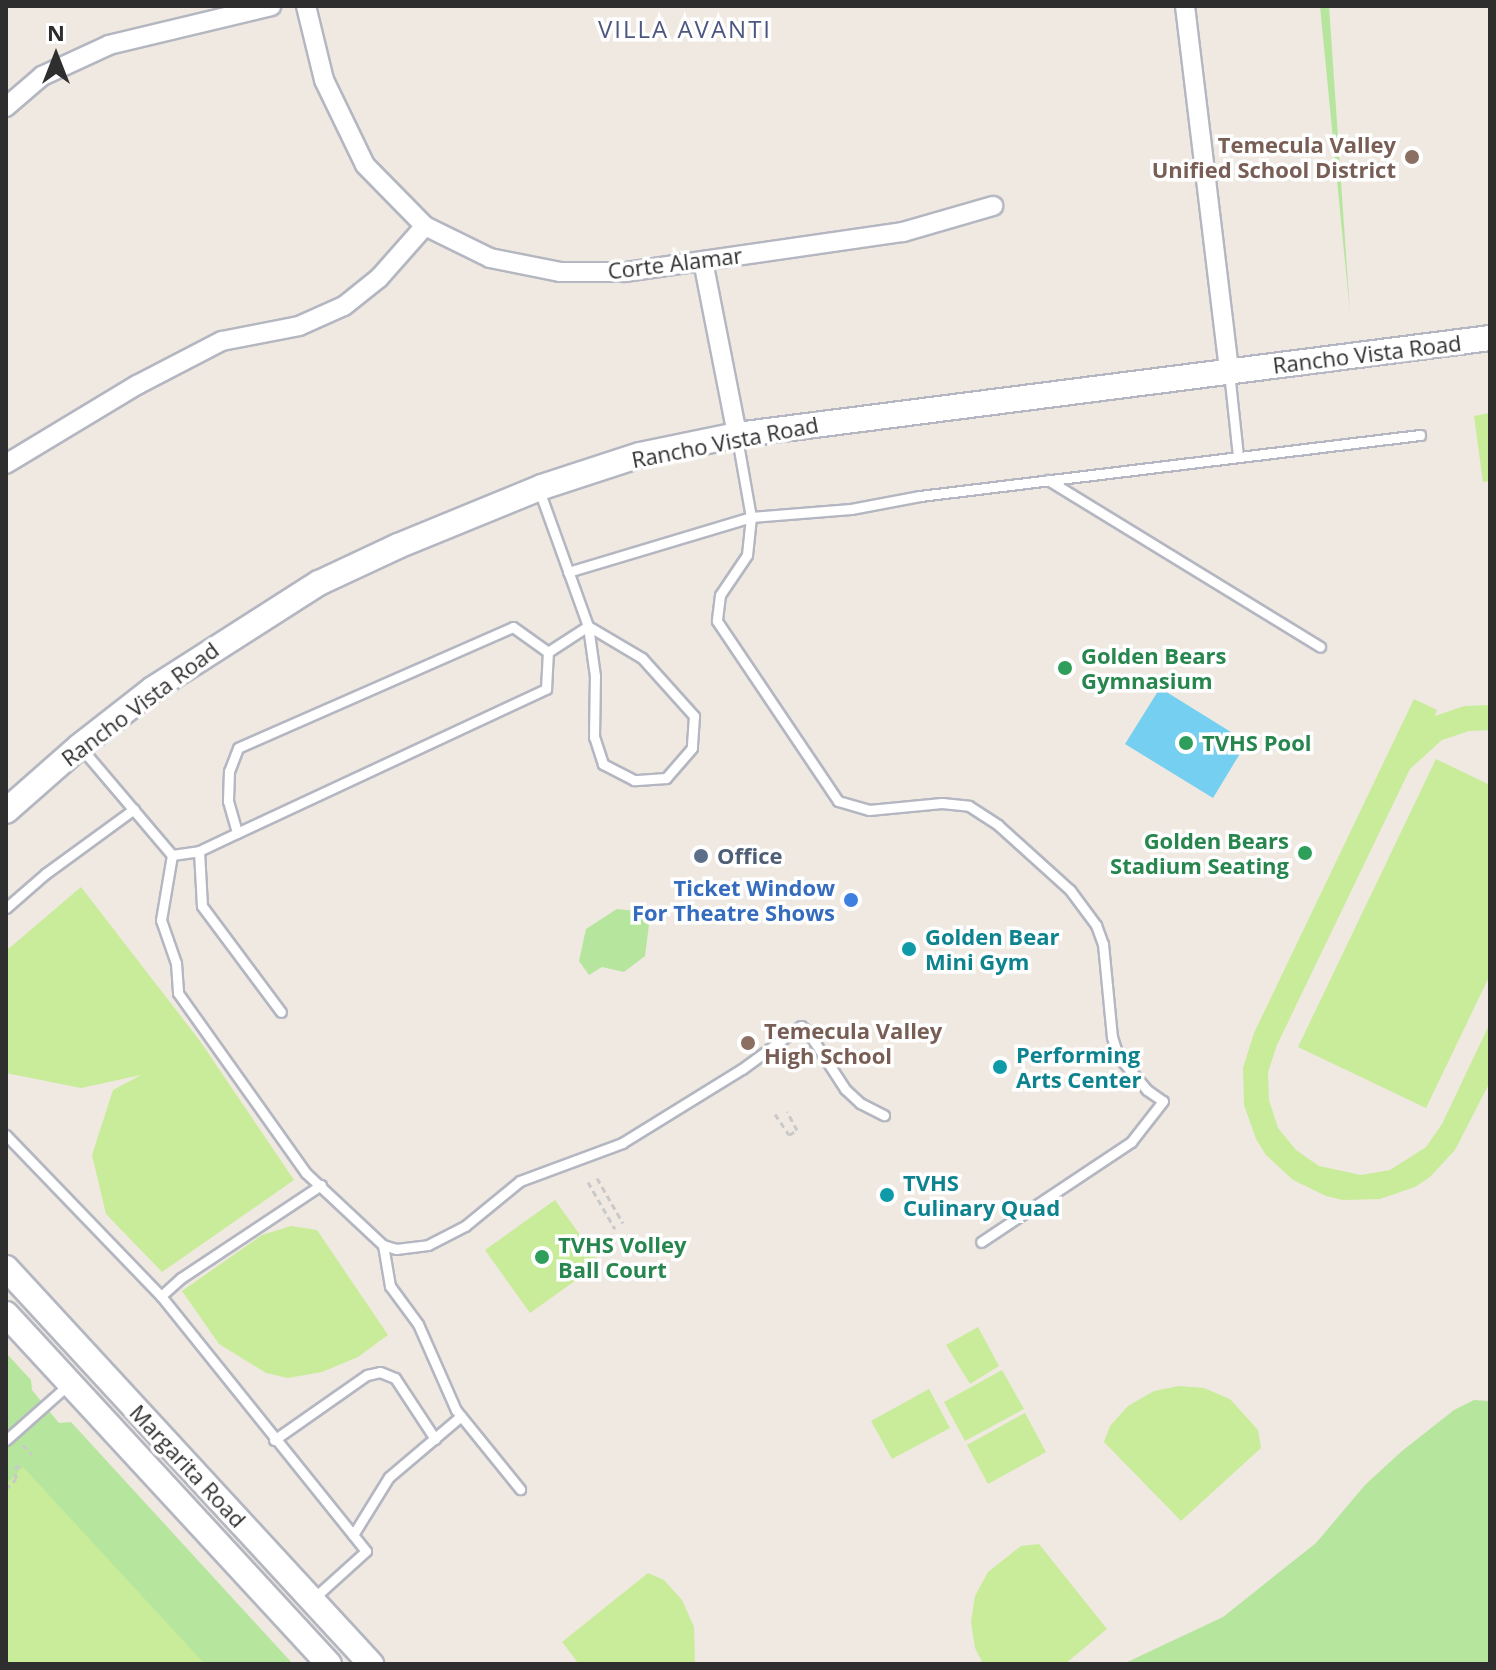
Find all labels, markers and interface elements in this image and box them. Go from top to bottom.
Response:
district label: VILLA AVANTI [598,15,772,43]
north arrow [16,16,96,96]
text: N [47,17,65,47]
place label: Temecula Valley Unified School District [1152,131,1396,182]
marker: Temecula Valley Unified School District [1403,148,1421,166]
street label: Corte Alamar [606,242,744,284]
street label: Rancho Vista Road [1271,329,1463,379]
street label: Rancho Vista Road [629,411,821,473]
street label: Rancho Vista Road [56,636,224,772]
place label: Golden Bears Gymnasium [1081,642,1226,694]
marker: Golden Bears Gymnasium [1056,659,1074,677]
place label: TVHS Pool [1202,730,1311,756]
marker: TVHS Pool [1177,734,1195,752]
place label: Golden Bears Stadium Seating [1110,827,1289,878]
place label: Office [717,843,783,869]
marker: Golden Bears Stadium Seating [1296,844,1314,862]
marker: Office [692,847,710,865]
place label: Ticket Window For Theatre Shows [632,874,835,926]
marker: Ticket Window For Theatre Shows [842,891,860,909]
place label: Golden Bear Mini Gym [925,923,1059,974]
marker: Golden Bear Mini Gym [900,940,918,958]
place label: Temecula Valley High School [764,1017,942,1068]
marker: Temecula Valley High School [739,1034,757,1052]
place label: Performing Arts Center [1016,1041,1141,1092]
marker: Performing Arts Center [991,1058,1009,1076]
place label: TVHS Culinary Quad [903,1169,1060,1220]
marker: TVHS Culinary Quad [878,1186,896,1204]
place label: TVHS Volley Ball Court [558,1231,687,1282]
marker: TVHS Volley Ball Court [533,1248,551,1266]
street label: Margarita Road [124,1399,252,1533]

